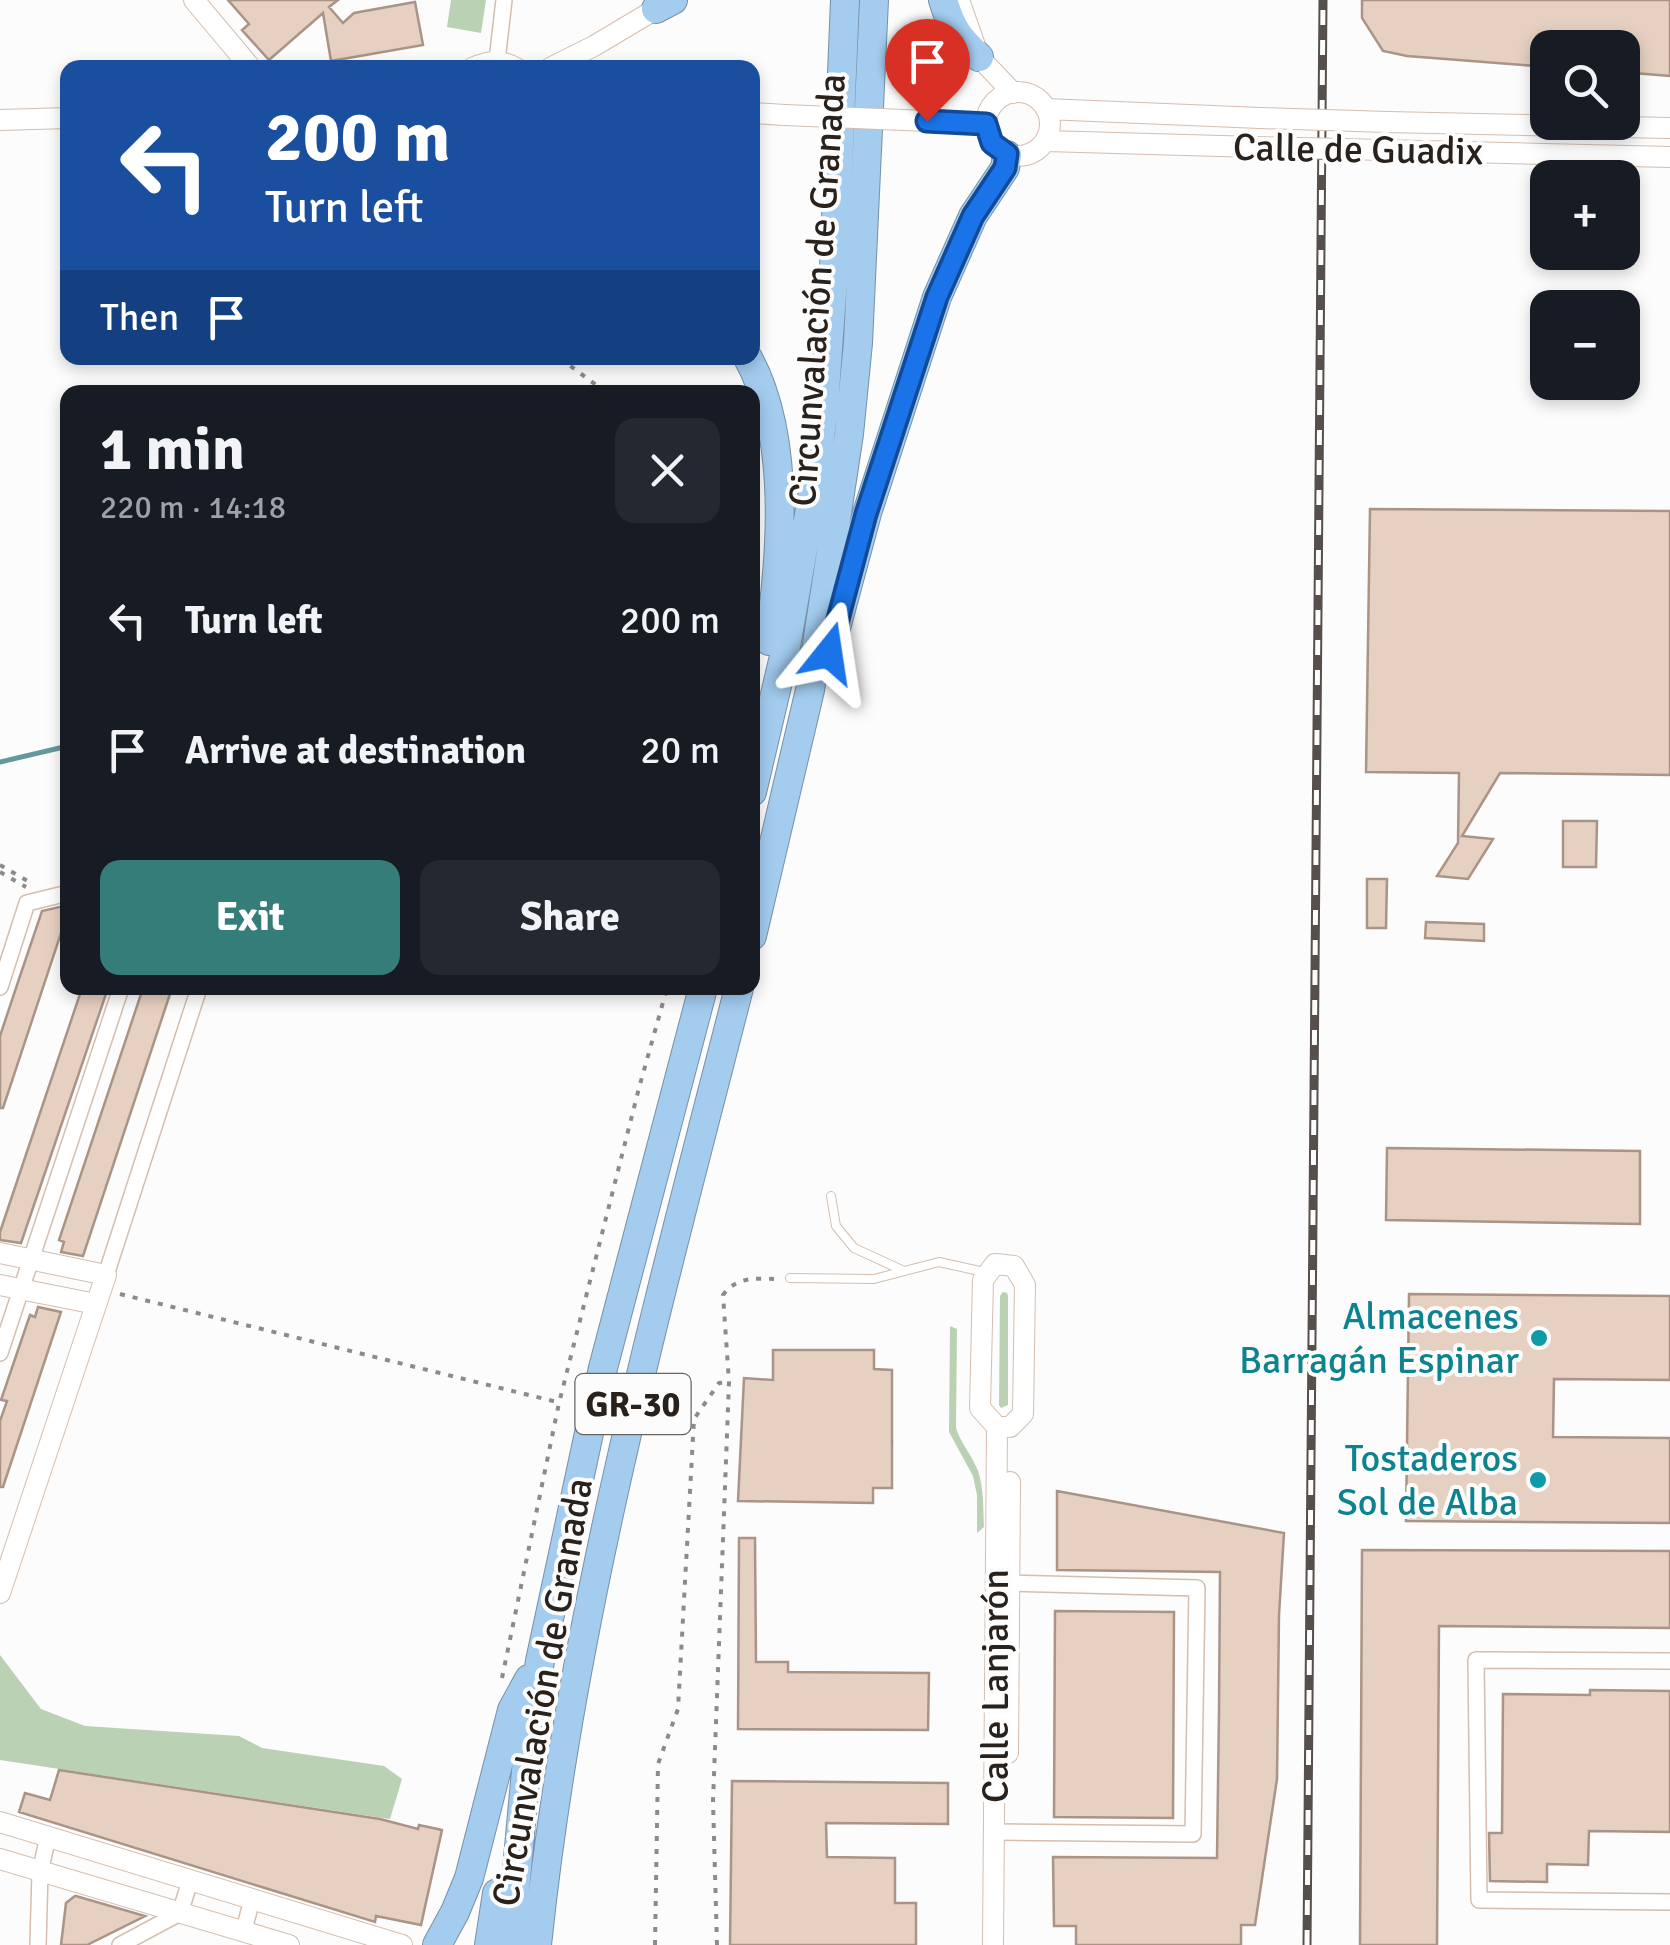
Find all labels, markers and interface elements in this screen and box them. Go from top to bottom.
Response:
pin [885,19,970,122]
map controls [1530,30,1640,400]
button: search [1530,30,1640,140]
icon: arrive [900,34,955,89]
street label: Circunvalación de Granada [779,72,856,508]
text: 200 m [265,94,450,180]
icon: left [100,100,230,230]
street label: Calle de Guadix [1232,124,1484,175]
button: + [1530,160,1640,270]
text: Turn left [265,180,424,235]
icon: arrive [199,290,254,345]
button: − [1530,290,1640,400]
text: Then [100,294,179,341]
text: 1 min [100,413,245,487]
button: close [615,418,720,523]
text: 220 m · 14:18 [100,488,286,527]
icon: left [100,593,155,648]
text: Turn left [185,597,323,644]
text: 200 m [620,597,720,644]
position arrow [777,601,881,705]
icon: arrive [100,723,155,778]
text: Arrive at destination [185,727,526,774]
text: 20 m [640,727,720,774]
button: Exit [100,860,400,975]
button: Share [420,860,720,975]
place label: Almacenes Barragán Espinar [1239,1293,1519,1384]
marker: Almacenes Barragán Espinar [1528,1327,1550,1349]
road number: GR-30 [576,1374,690,1434]
place label: Tostaderos Sol de Alba [1337,1435,1518,1526]
marker: Tostaderos Sol de Alba [1527,1469,1549,1491]
street label: Circunvalación de Granada [482,1474,603,1910]
street label: Calle Lanjarón [972,1569,1019,1803]

